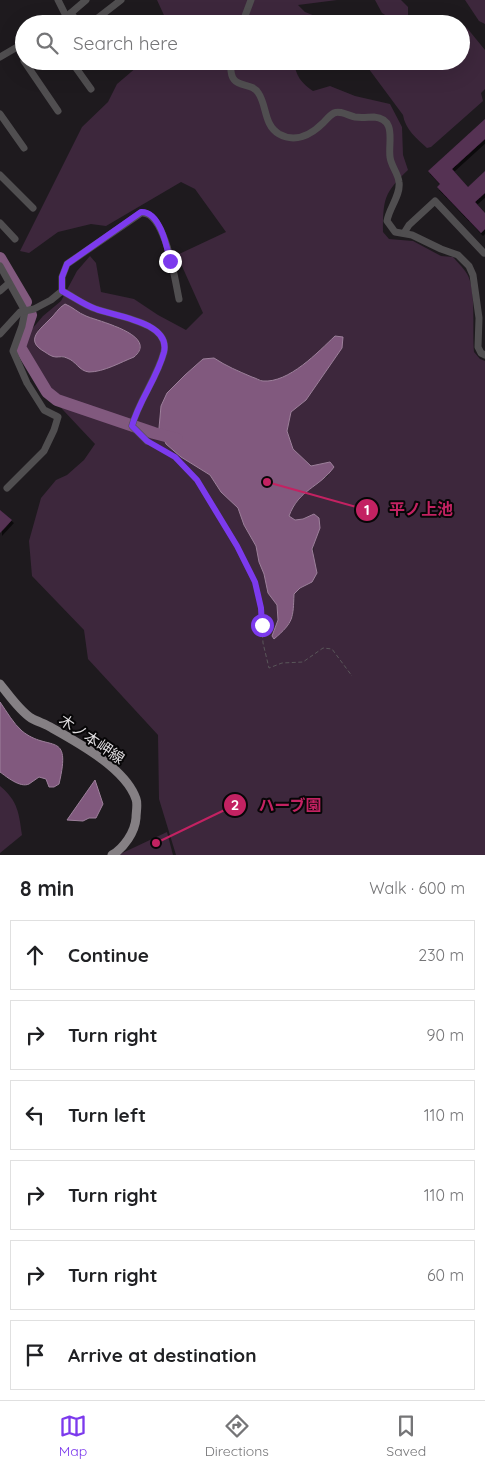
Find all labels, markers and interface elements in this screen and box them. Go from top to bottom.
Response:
search box [15,15,470,70]
icon: search [33,29,61,57]
text: Search here [73,31,178,55]
route end [159,250,182,273]
callout: 平ノ上池 [354,494,463,525]
text: 平ノ上池 [389,499,453,519]
text: 1 [364,500,370,519]
route start [251,614,274,637]
street label: 木ノ本岬線 [56,710,128,768]
callout: ハーブ園 [223,790,332,821]
text: 2 [231,795,239,814]
text: ハーブ園 [258,795,322,815]
text: 8 min [20,875,74,901]
text: Walk · 600 m [369,878,465,898]
icon: ahead [21,941,49,969]
text: Continue [68,943,149,967]
text: 230 m [418,945,464,965]
icon: right [21,1021,49,1049]
text: Turn right [68,1023,157,1047]
text: 90 m [427,1025,464,1045]
icon: left [21,1101,49,1129]
text: Turn left [68,1103,146,1127]
text: 110 m [424,1105,464,1125]
icon: right [21,1181,49,1209]
text: Turn right [68,1183,157,1207]
text: 110 m [424,1185,464,1205]
icon: right [21,1261,49,1289]
text: Turn right [68,1263,157,1287]
text: 60 m [427,1265,464,1285]
icon: arrive [21,1341,49,1369]
text: Arrive at destination [68,1343,257,1367]
tab: Map [59,1412,87,1460]
tab: Directions [205,1412,269,1460]
tab: Saved [386,1412,426,1460]

